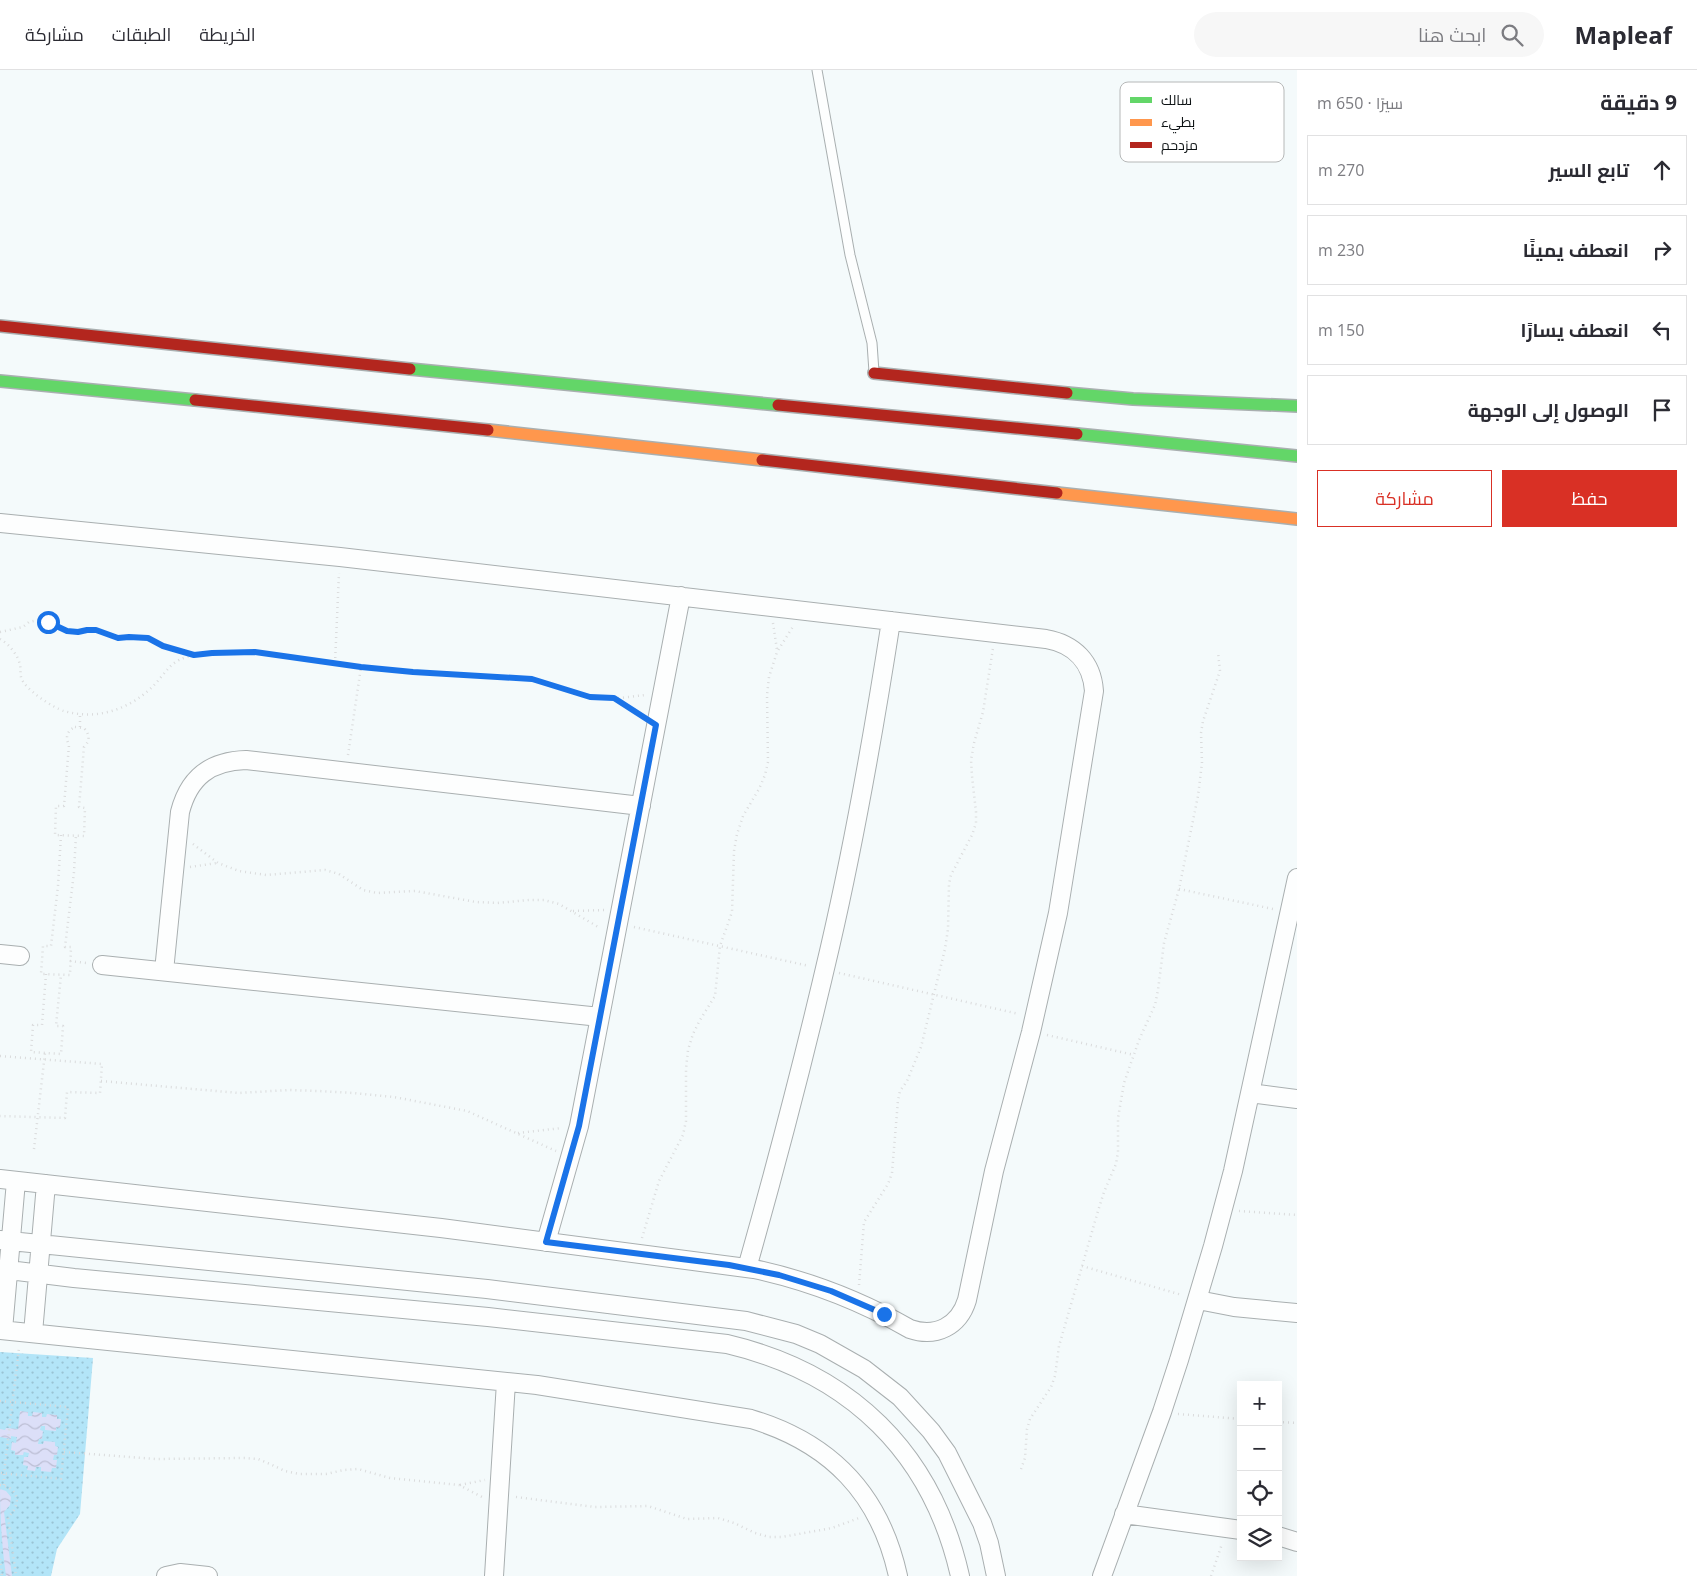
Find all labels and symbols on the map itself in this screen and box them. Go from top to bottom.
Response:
legend [1120,82,1284,162]
text: سالك [1161,90,1192,109]
text: بطيء [1161,112,1195,134]
text: مزدحم [1161,135,1198,155]
route start [37,611,60,634]
route end [873,1303,896,1326]

